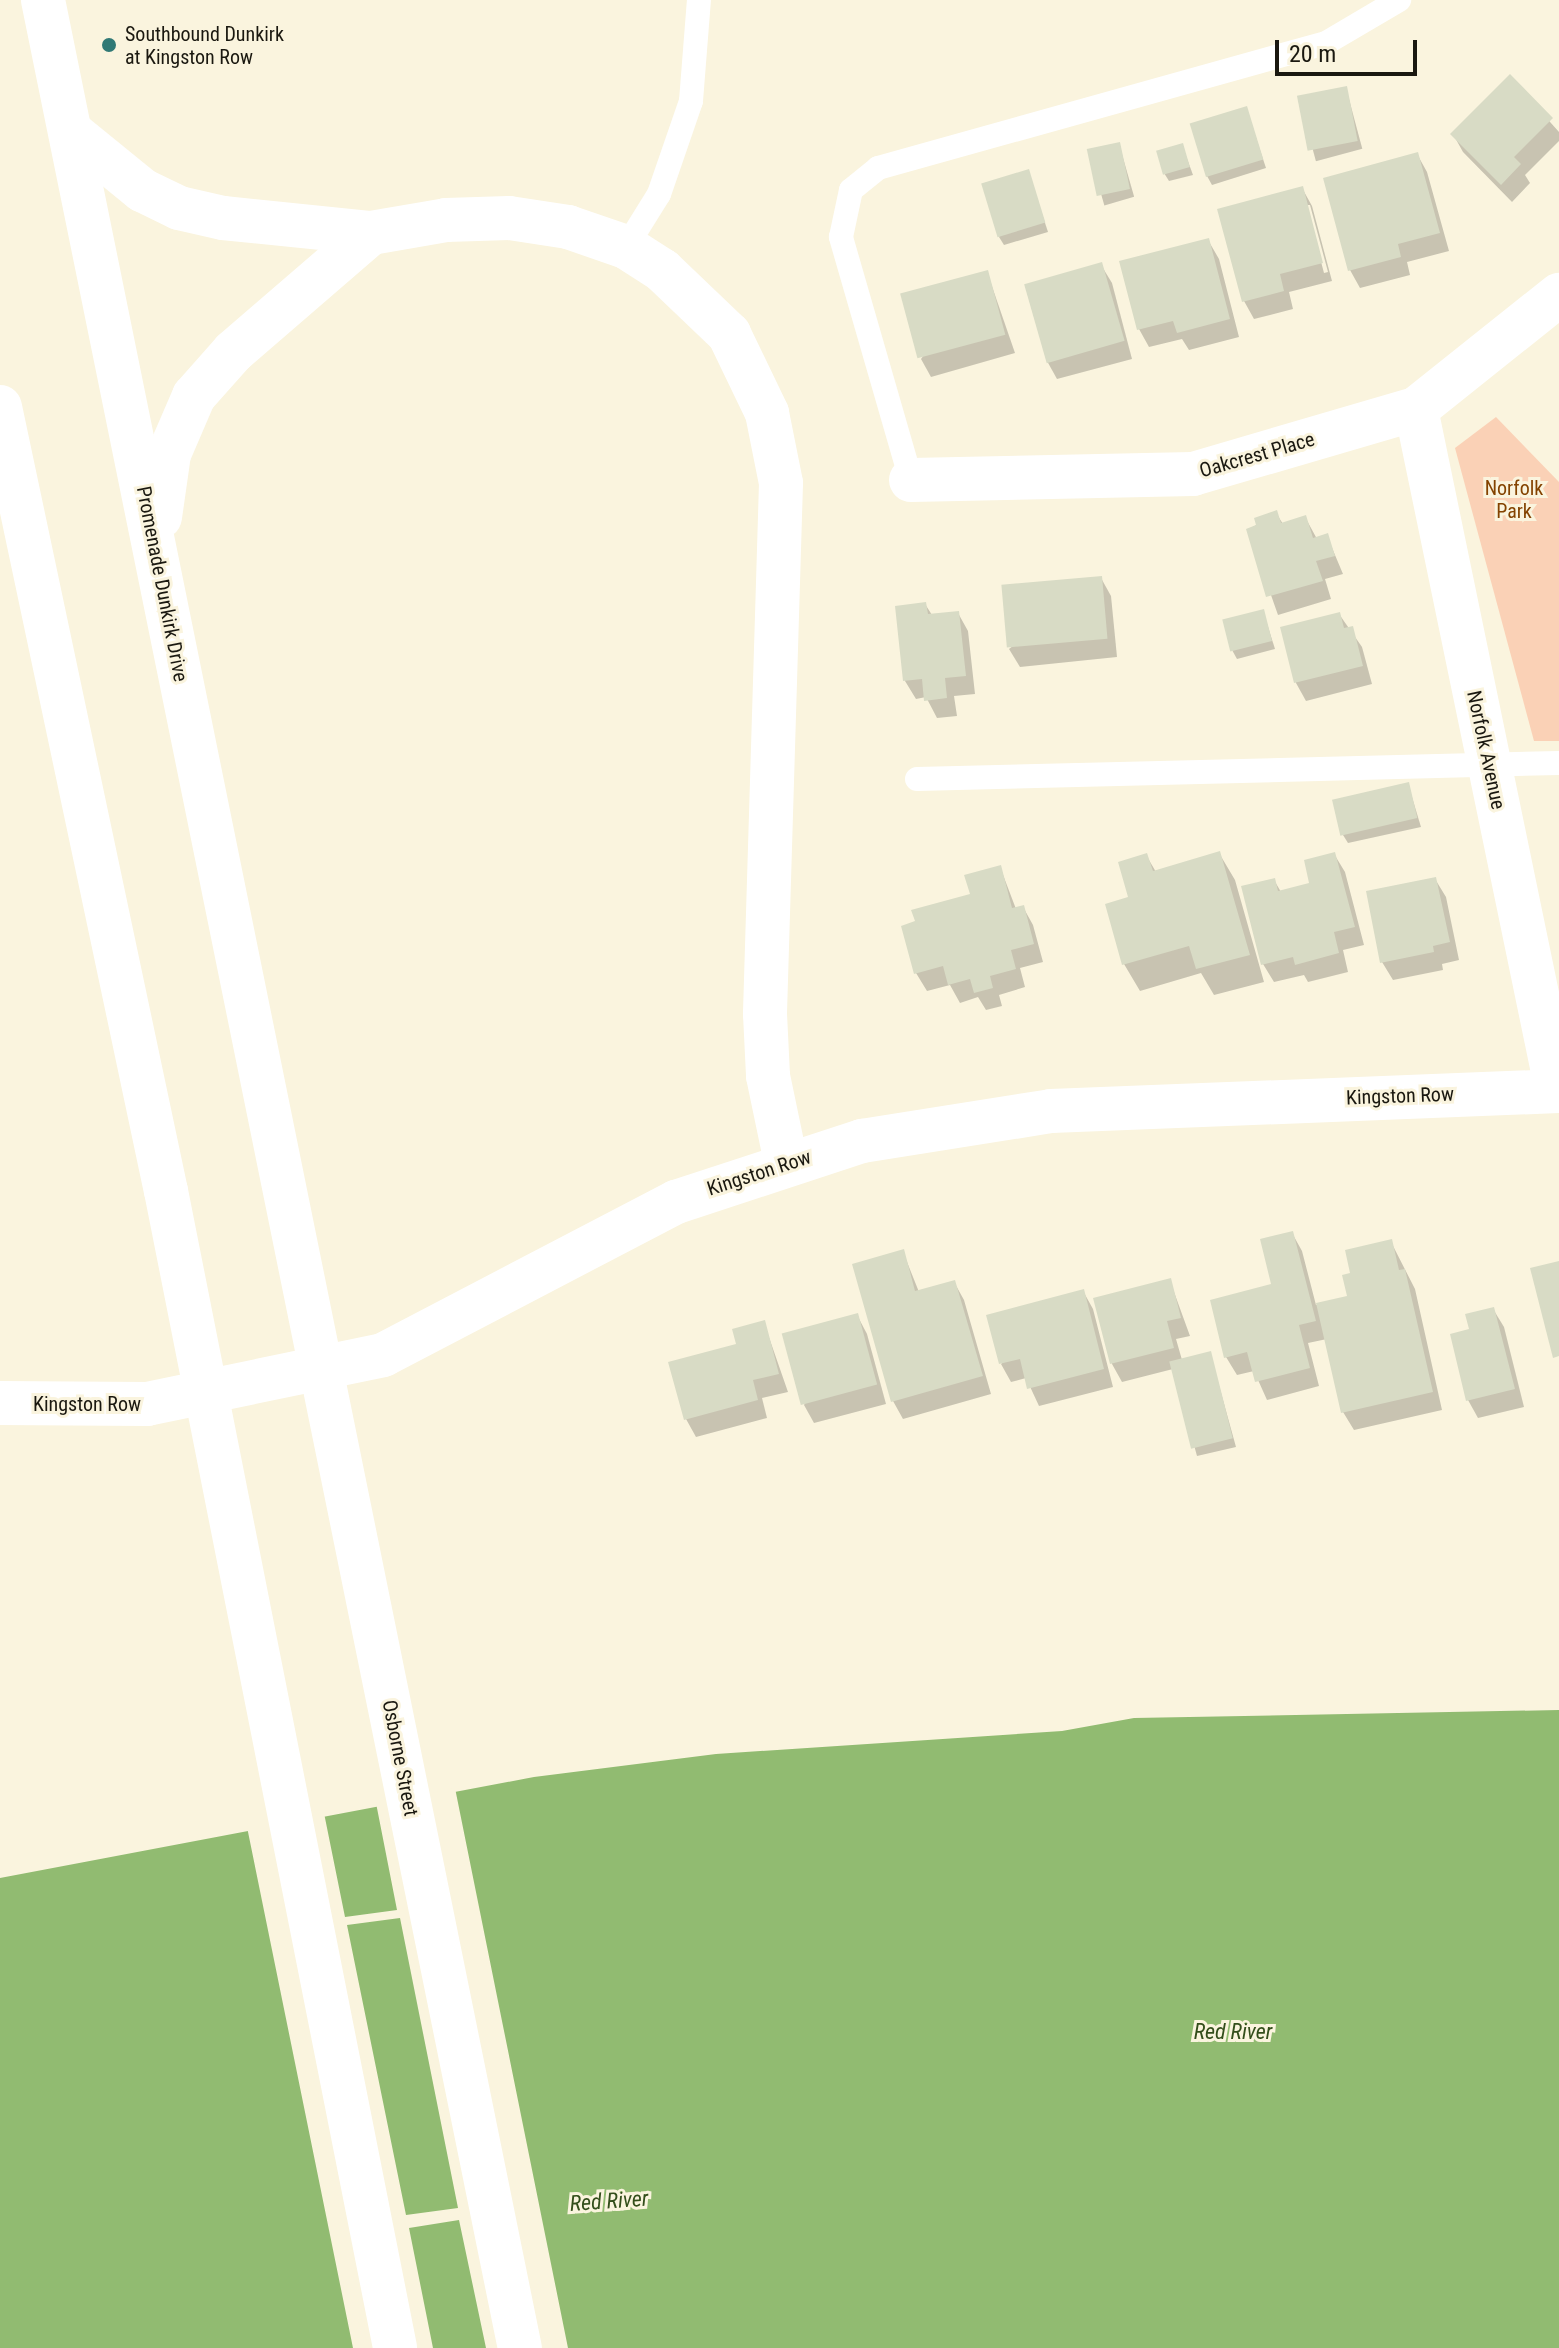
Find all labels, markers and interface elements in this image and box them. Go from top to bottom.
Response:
place label: Southbound Dunkirk at Kingston Row [125,22,284,69]
scale bar [1279,24,1421,74]
marker: Southbound Dunkirk at Kingston Row [100,36,118,54]
text: 20 m [1289,40,1336,68]
street label: Oakcrest Place [1197,427,1317,483]
park label: Norfolk Park [1485,477,1543,524]
street label: Promenade Dunkirk Drive [131,484,193,684]
street label: Norfolk Avenue [1462,688,1510,812]
street label: Kingston Row [1346,1082,1454,1110]
street label: Kingston Row [704,1145,814,1201]
street label: Kingston Row [33,1392,141,1416]
street label: Osborne Street [377,1698,423,1818]
water label: Red River [1194,2019,1272,2045]
water label: Red River [569,2185,649,2217]

